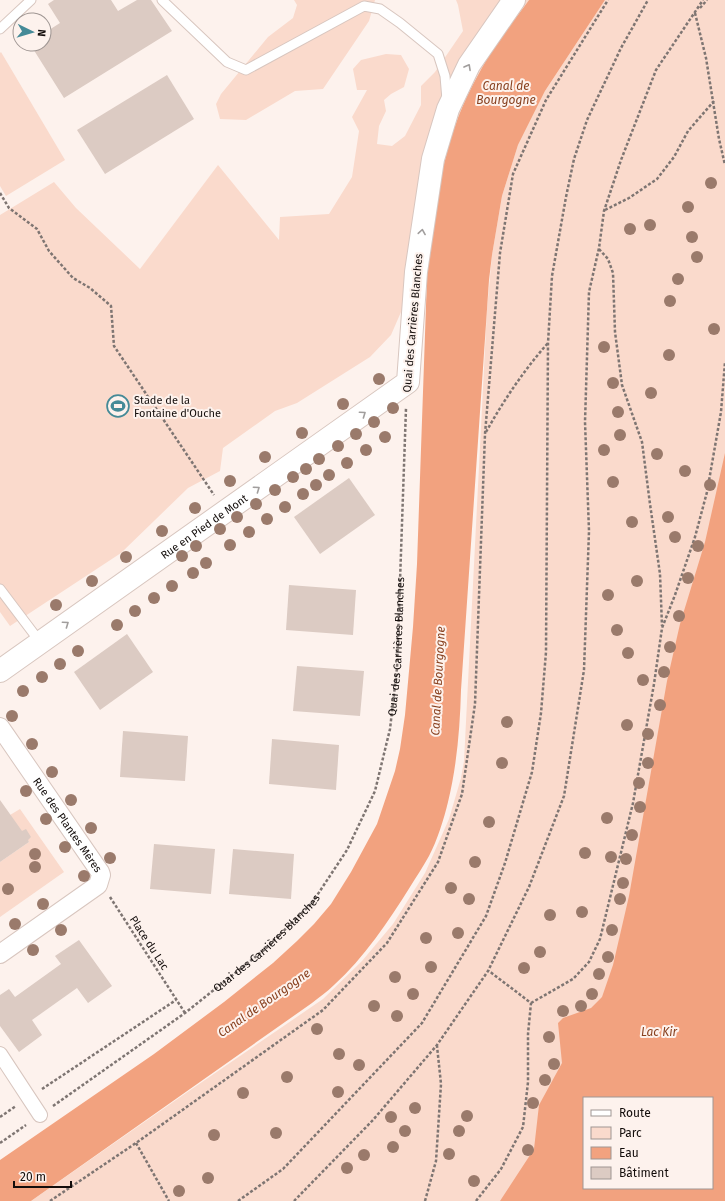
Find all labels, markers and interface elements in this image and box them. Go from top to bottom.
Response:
north arrow [12,12,52,52]
text: N [35,29,48,37]
one-way arrow [463,64,471,72]
water label: Canal de Bourgogne [476,79,536,107]
one-way arrow [417,229,426,235]
street label: Quai des Carrières Blanches [400,253,426,393]
sports icon: Stade de la Fontaine d'Ouche [105,393,131,419]
place label: Stade de la Fontaine d'Ouche [134,394,221,420]
one-way arrow [359,411,366,419]
one-way arrow [253,486,260,494]
street label: Rue en Pied de Mont [158,491,250,562]
street label: Quai des Carrières Blanches [385,577,407,717]
one-way arrow [62,621,69,629]
water label: Canal de Bourgogne [428,626,448,736]
street label: Rue des Plantes Mères [30,775,105,875]
street label: Quai des Carrières Blanches [210,892,322,995]
street label: Place du Lac [127,914,171,972]
water label: Canal de Bourgogne [215,966,313,1040]
water label: Lac Kir [641,1025,677,1039]
legend [583,1097,713,1189]
text: Route [619,1106,651,1120]
text: Parc [619,1126,642,1140]
text: Eau [619,1146,639,1160]
scale bar [14,1163,71,1189]
text: Bâtiment [619,1166,669,1180]
text: 20 m [20,1170,46,1184]

